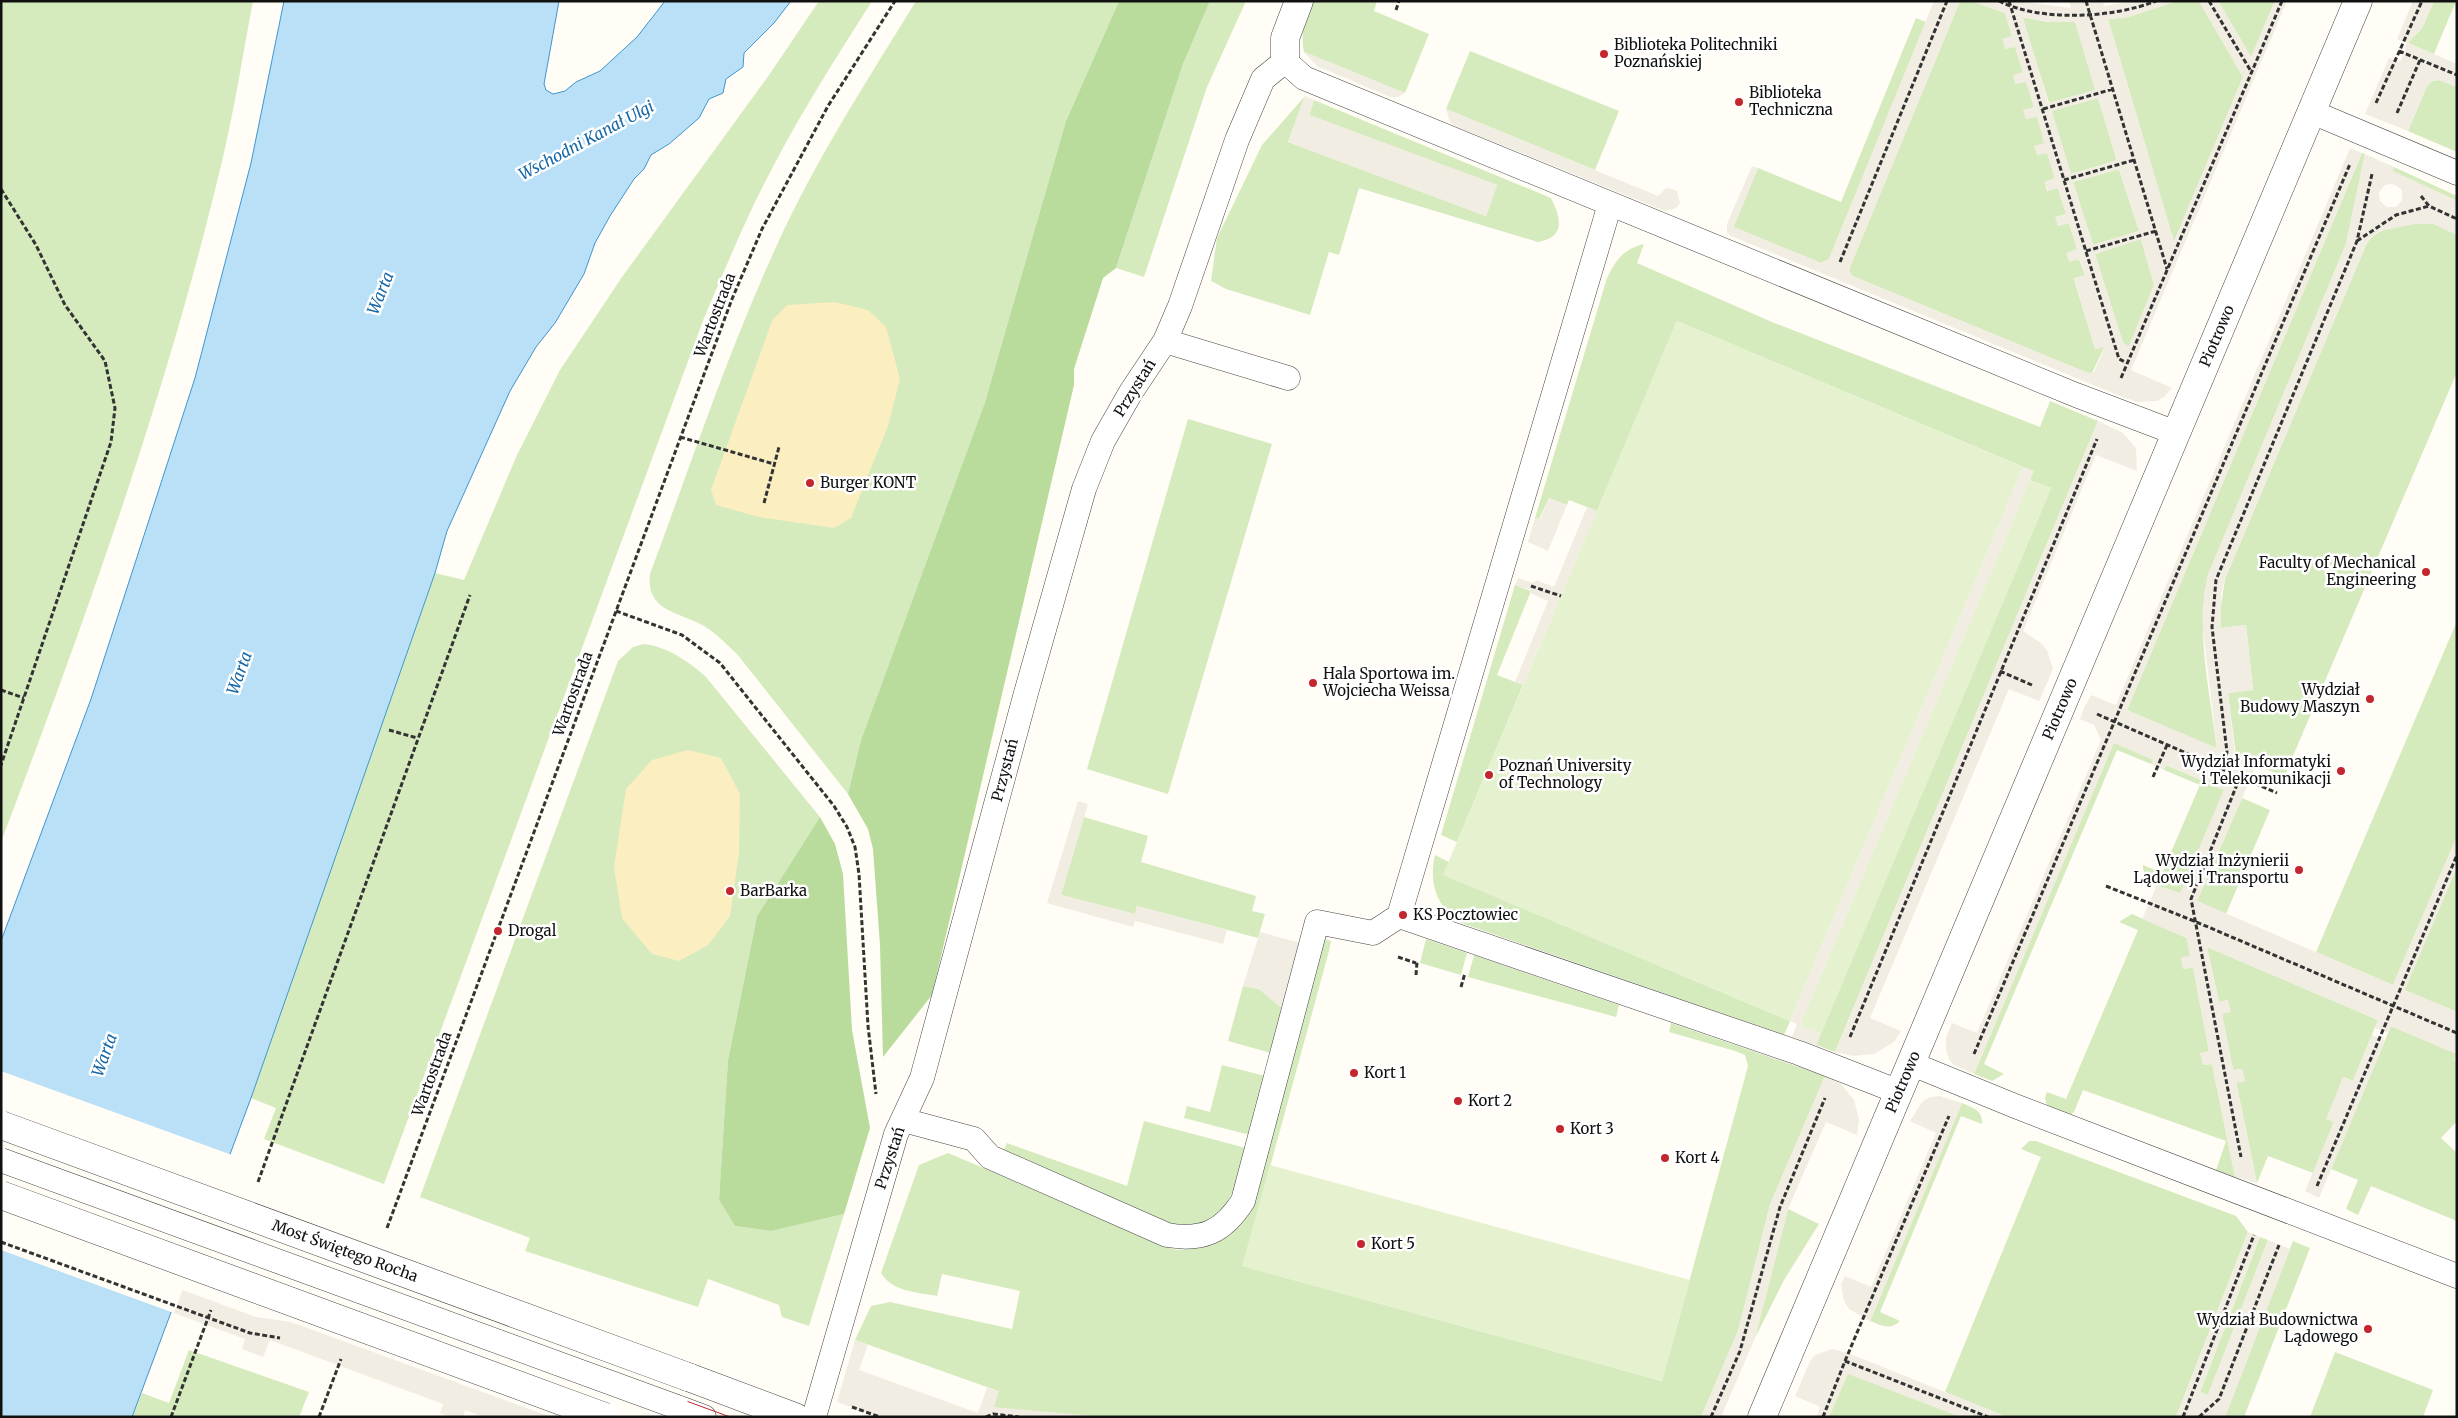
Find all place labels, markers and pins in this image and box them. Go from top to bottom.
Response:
place label: Biblioteka Politechniki Poznańskiej [1614,35,1778,71]
marker: Biblioteka Politechniki Poznańskiej [1598,48,1610,60]
place label: Biblioteka Techniczna [1749,83,1833,119]
marker: Biblioteka Techniczna [1733,96,1745,108]
place label: Burger KONT [820,473,917,492]
marker: Burger KONT [804,477,816,489]
place label: Faculty of Mechanical Engineering [2259,553,2416,589]
marker: Faculty of Mechanical Engineering [2420,566,2432,578]
place label: Hala Sportowa im. Wojciecha Weissa [1322,664,1455,700]
marker: Hala Sportowa im. Wojciecha Weissa [1307,677,1319,689]
place label: Wydział Budowy Maszyn [2240,680,2360,716]
marker: Wydział Budowy Maszyn [2364,693,2376,705]
place label: Wydział Informatyki i Telekomunikacji [2180,752,2331,788]
place label: Poznań University of Technology [1499,756,1632,792]
marker: Wydział Informatyki i Telekomunikacji [2335,765,2347,777]
marker: Poznań University of Technology [1483,769,1495,781]
place label: Wydział Inżynierii Lądowej i Transportu [2134,851,2289,887]
marker: Wydział Inżynierii Lądowej i Transportu [2293,864,2305,876]
place label: BarBarka [740,881,807,900]
marker: BarBarka [724,885,736,897]
place label: KS Pocztowiec [1413,905,1519,924]
marker: KS Pocztowiec [1397,909,1409,921]
place label: Drogal [508,921,557,940]
marker: Drogal [492,925,504,937]
place label: Kort 1 [1364,1063,1406,1082]
marker: Kort 1 [1348,1067,1360,1079]
place label: Kort 2 [1468,1091,1512,1110]
marker: Kort 2 [1452,1095,1464,1107]
place label: Kort 3 [1570,1119,1614,1138]
marker: Kort 3 [1554,1123,1566,1135]
place label: Kort 4 [1675,1148,1720,1167]
marker: Kort 4 [1659,1152,1671,1164]
place label: Kort 5 [1371,1234,1415,1253]
marker: Kort 5 [1355,1238,1367,1250]
place label: Wydział Budownictwa Lądowego [2196,1310,2358,1346]
marker: Wydział Budownictwa Lądowego [2362,1323,2374,1335]

